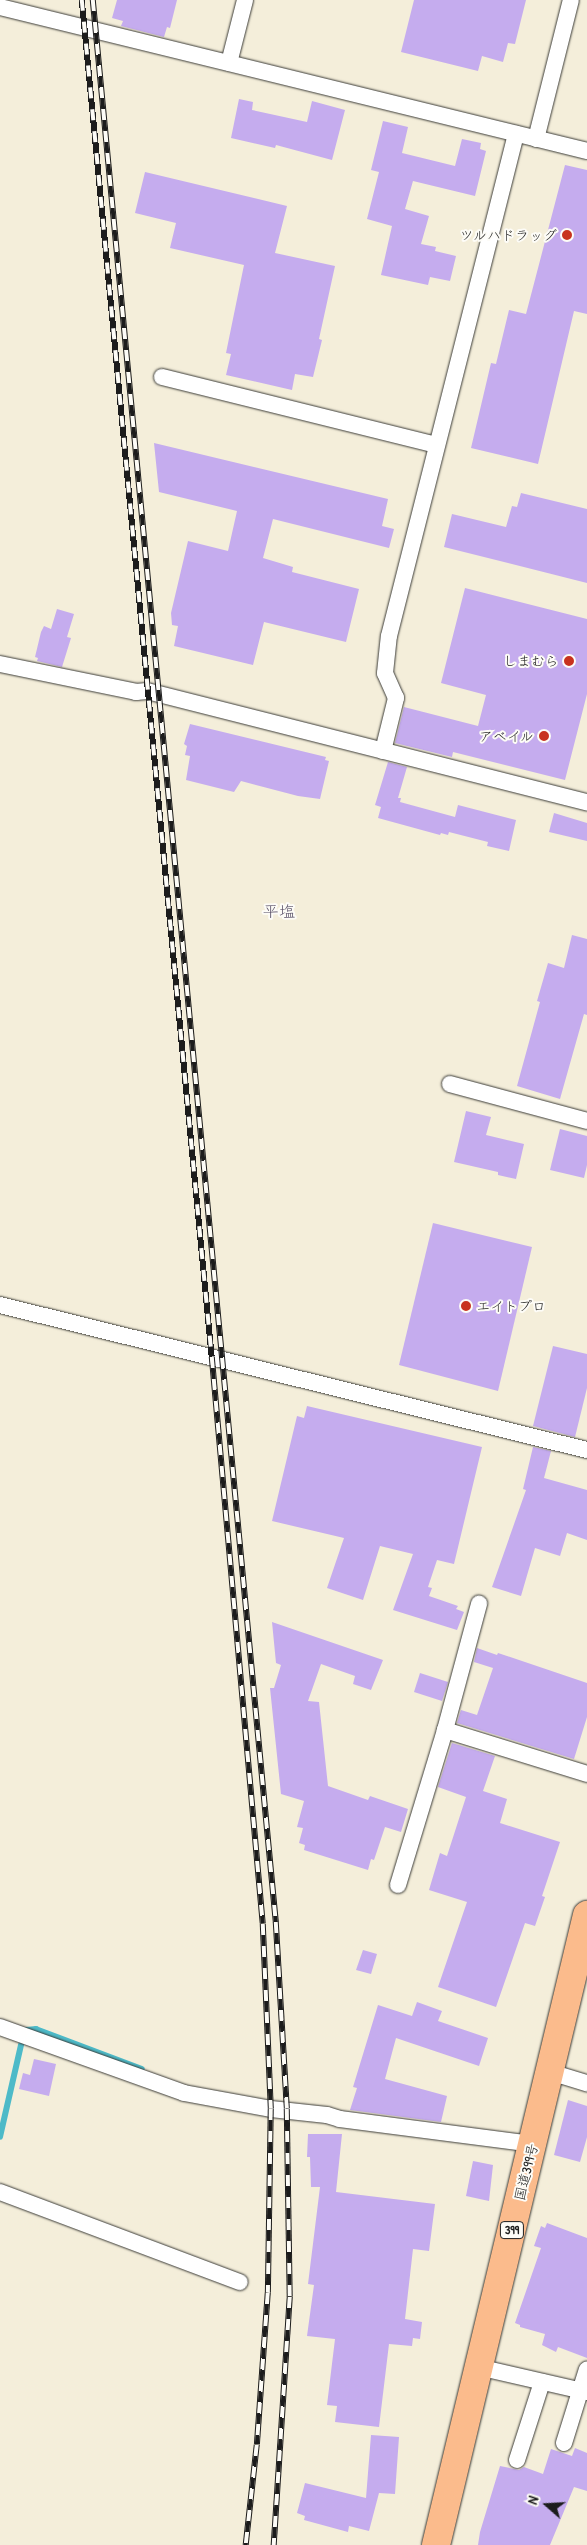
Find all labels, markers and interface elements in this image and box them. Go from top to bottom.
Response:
place label: ツルハドラッグ [459,227,557,243]
marker: ツルハドラッグ [561,229,573,241]
place label: しまむら [503,653,559,669]
marker: しまむら [563,655,575,667]
place label: アベイル [478,728,534,744]
marker: アベイル [538,730,550,742]
district label: 平塩 [263,901,295,921]
place label: エイトプロ [476,1298,546,1314]
marker: エイトプロ [460,1300,472,1312]
street label: 国道399号 [511,2142,541,2202]
road number: 399 [500,2220,524,2240]
north arrow [522,2480,572,2530]
text: N [522,2493,543,2507]

